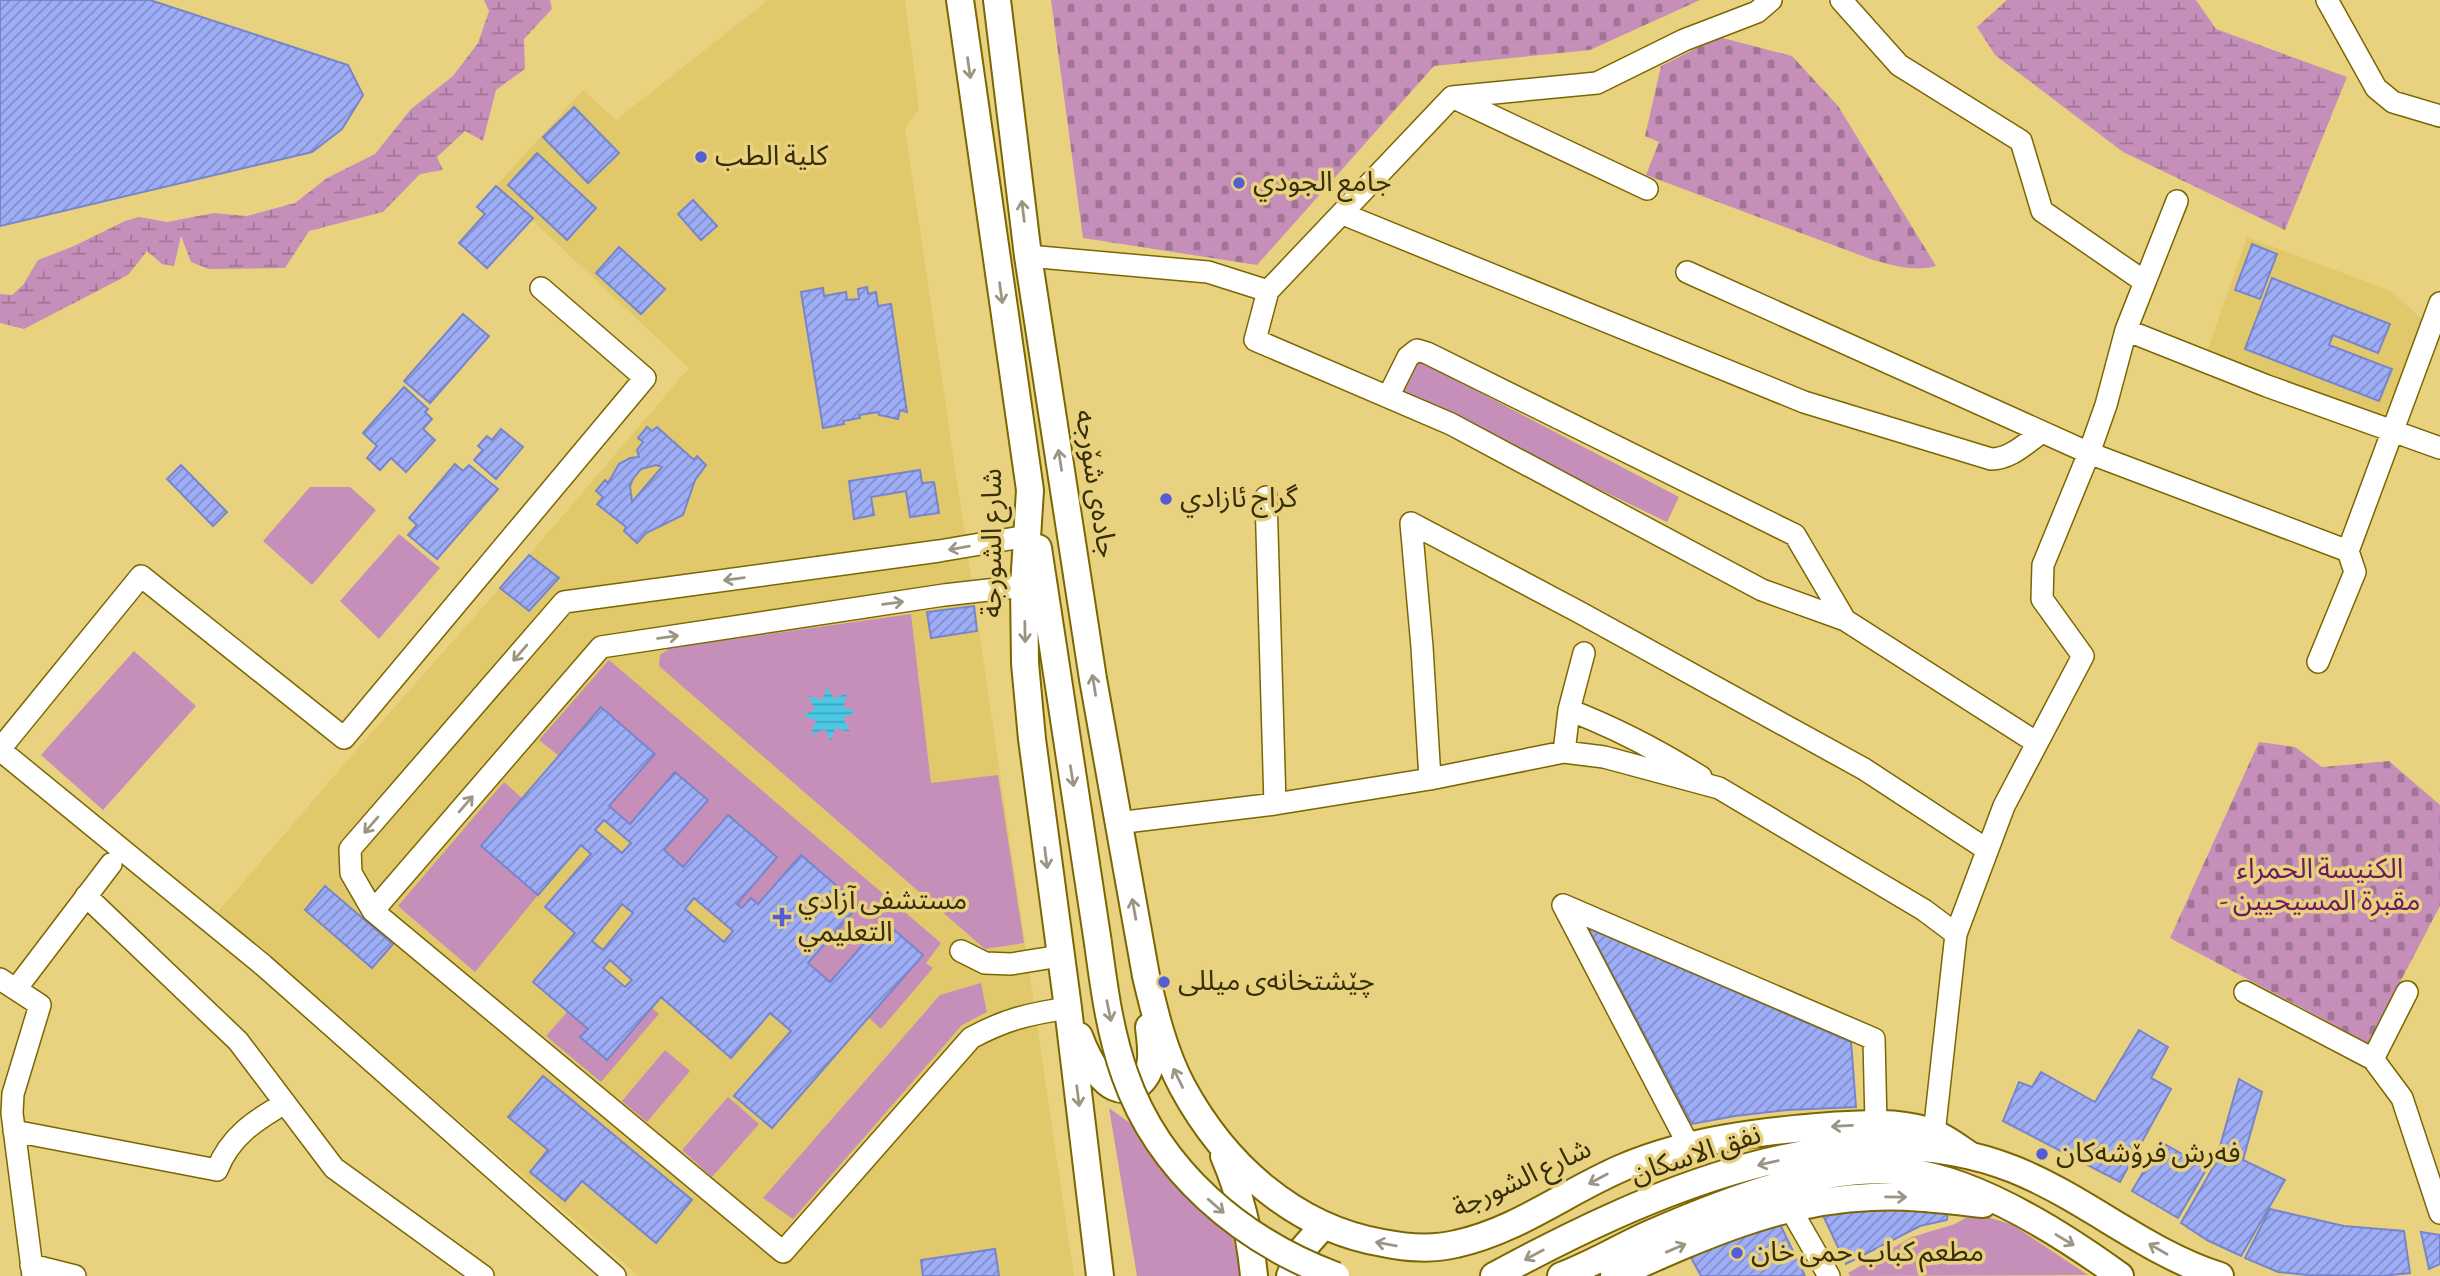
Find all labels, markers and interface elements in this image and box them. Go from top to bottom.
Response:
one-way arrow [963,56,976,78]
place label: كلية الطب [715,143,829,171]
marker: كلية الطب [693,149,709,165]
place label: جامع الجودي [1253,169,1391,202]
marker: جامع الجودي [1231,175,1247,191]
one-way arrow [1016,200,1029,223]
one-way arrow [995,281,1008,304]
street label: جادەی شۆرجە [1068,408,1121,560]
one-way arrow [1053,449,1066,472]
street label: شارع الشورجة [979,468,1012,618]
place label: گراج ئازادي [1180,484,1298,518]
marker: گراج ئازادي [1158,491,1174,507]
one-way arrow [948,541,971,555]
one-way arrow [723,573,746,586]
one-way arrow [881,596,904,609]
one-way arrow [1018,620,1032,643]
one-way arrow [656,630,679,643]
one-way arrow [512,644,528,662]
one-way arrow [1087,674,1100,697]
one-way arrow [1066,764,1079,787]
one-way arrow [458,795,474,813]
one-way arrow [363,816,379,834]
one-way arrow [1040,847,1053,869]
park label: الكنيسة الحمراء - مقبرة المسيحيين [2220,856,2420,917]
place label: مستشفى آزادي التعليمي [798,885,967,952]
one-way arrow [1127,898,1140,921]
marker: مستشفى آزادي التعليمي [772,907,792,927]
place label: چێشتخانەی میللی [1178,968,1375,998]
marker: چێشتخانەی میللی [1156,974,1172,990]
one-way arrow [1102,999,1116,1022]
one-way arrow [1171,1068,1185,1089]
one-way arrow [1072,1084,1085,1107]
one-way arrow [1831,1119,1854,1132]
street label: نفق الاسكان [1627,1121,1765,1191]
street label: شارع الشورجة [1448,1135,1598,1228]
place label: فەرش فرۆشەکان [2056,1140,2241,1169]
marker: فەرش فرۆشەکان [2034,1146,2050,1162]
one-way arrow [1757,1157,1779,1170]
one-way arrow [1588,1173,1609,1187]
one-way arrow [1884,1190,1907,1204]
one-way arrow [1207,1198,1225,1214]
one-way arrow [2054,1233,2074,1247]
one-way arrow [1375,1237,1398,1250]
place label: مطعم كباب حمى خان [1751,1239,1984,1273]
one-way arrow [1665,1241,1687,1254]
one-way arrow [2148,1242,2169,1255]
marker: مطعم كباب حمى خان [1729,1245,1745,1261]
one-way arrow [1524,1248,1544,1262]

